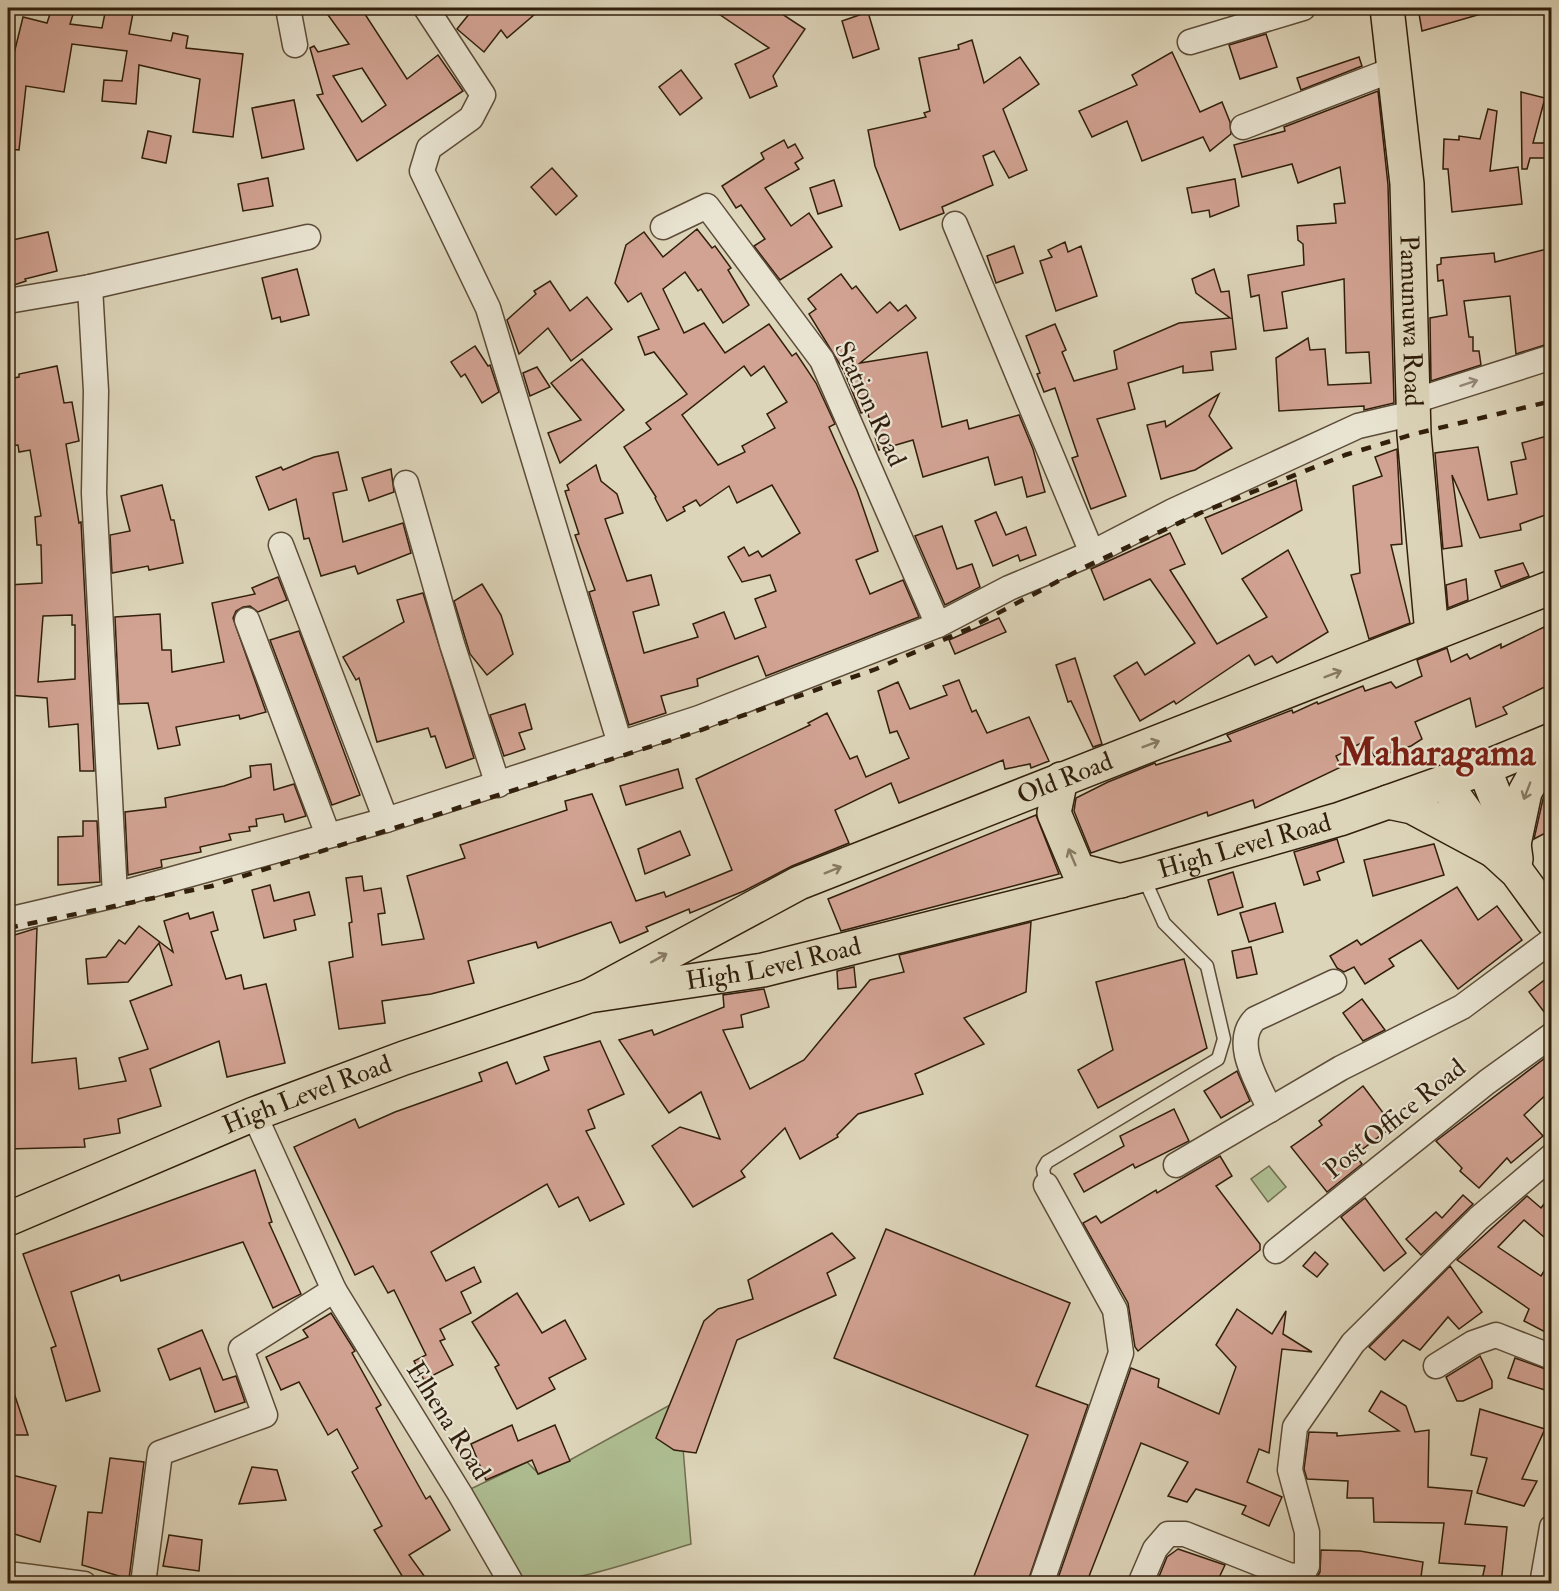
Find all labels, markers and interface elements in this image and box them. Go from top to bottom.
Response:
street label: Pamunuwa Road [1392,235,1429,407]
street label: Station Road [827,336,913,472]
one-way arrow [1459,377,1478,388]
one-way arrow [1323,668,1342,679]
district label: Maharagama [1338,729,1537,777]
one-way arrow [1141,738,1160,749]
street label: Old Road [1012,745,1118,812]
one-way arrow [1520,782,1531,800]
street label: High Level Road [1155,806,1335,886]
one-way arrow [1066,849,1077,867]
one-way arrow [823,863,842,874]
street label: High Level Road [684,930,865,997]
one-way arrow [650,952,667,964]
street label: High Level Road [218,1048,396,1142]
street label: Post Office Road [1318,1052,1472,1186]
street label: Elhena Road [399,1356,497,1486]

